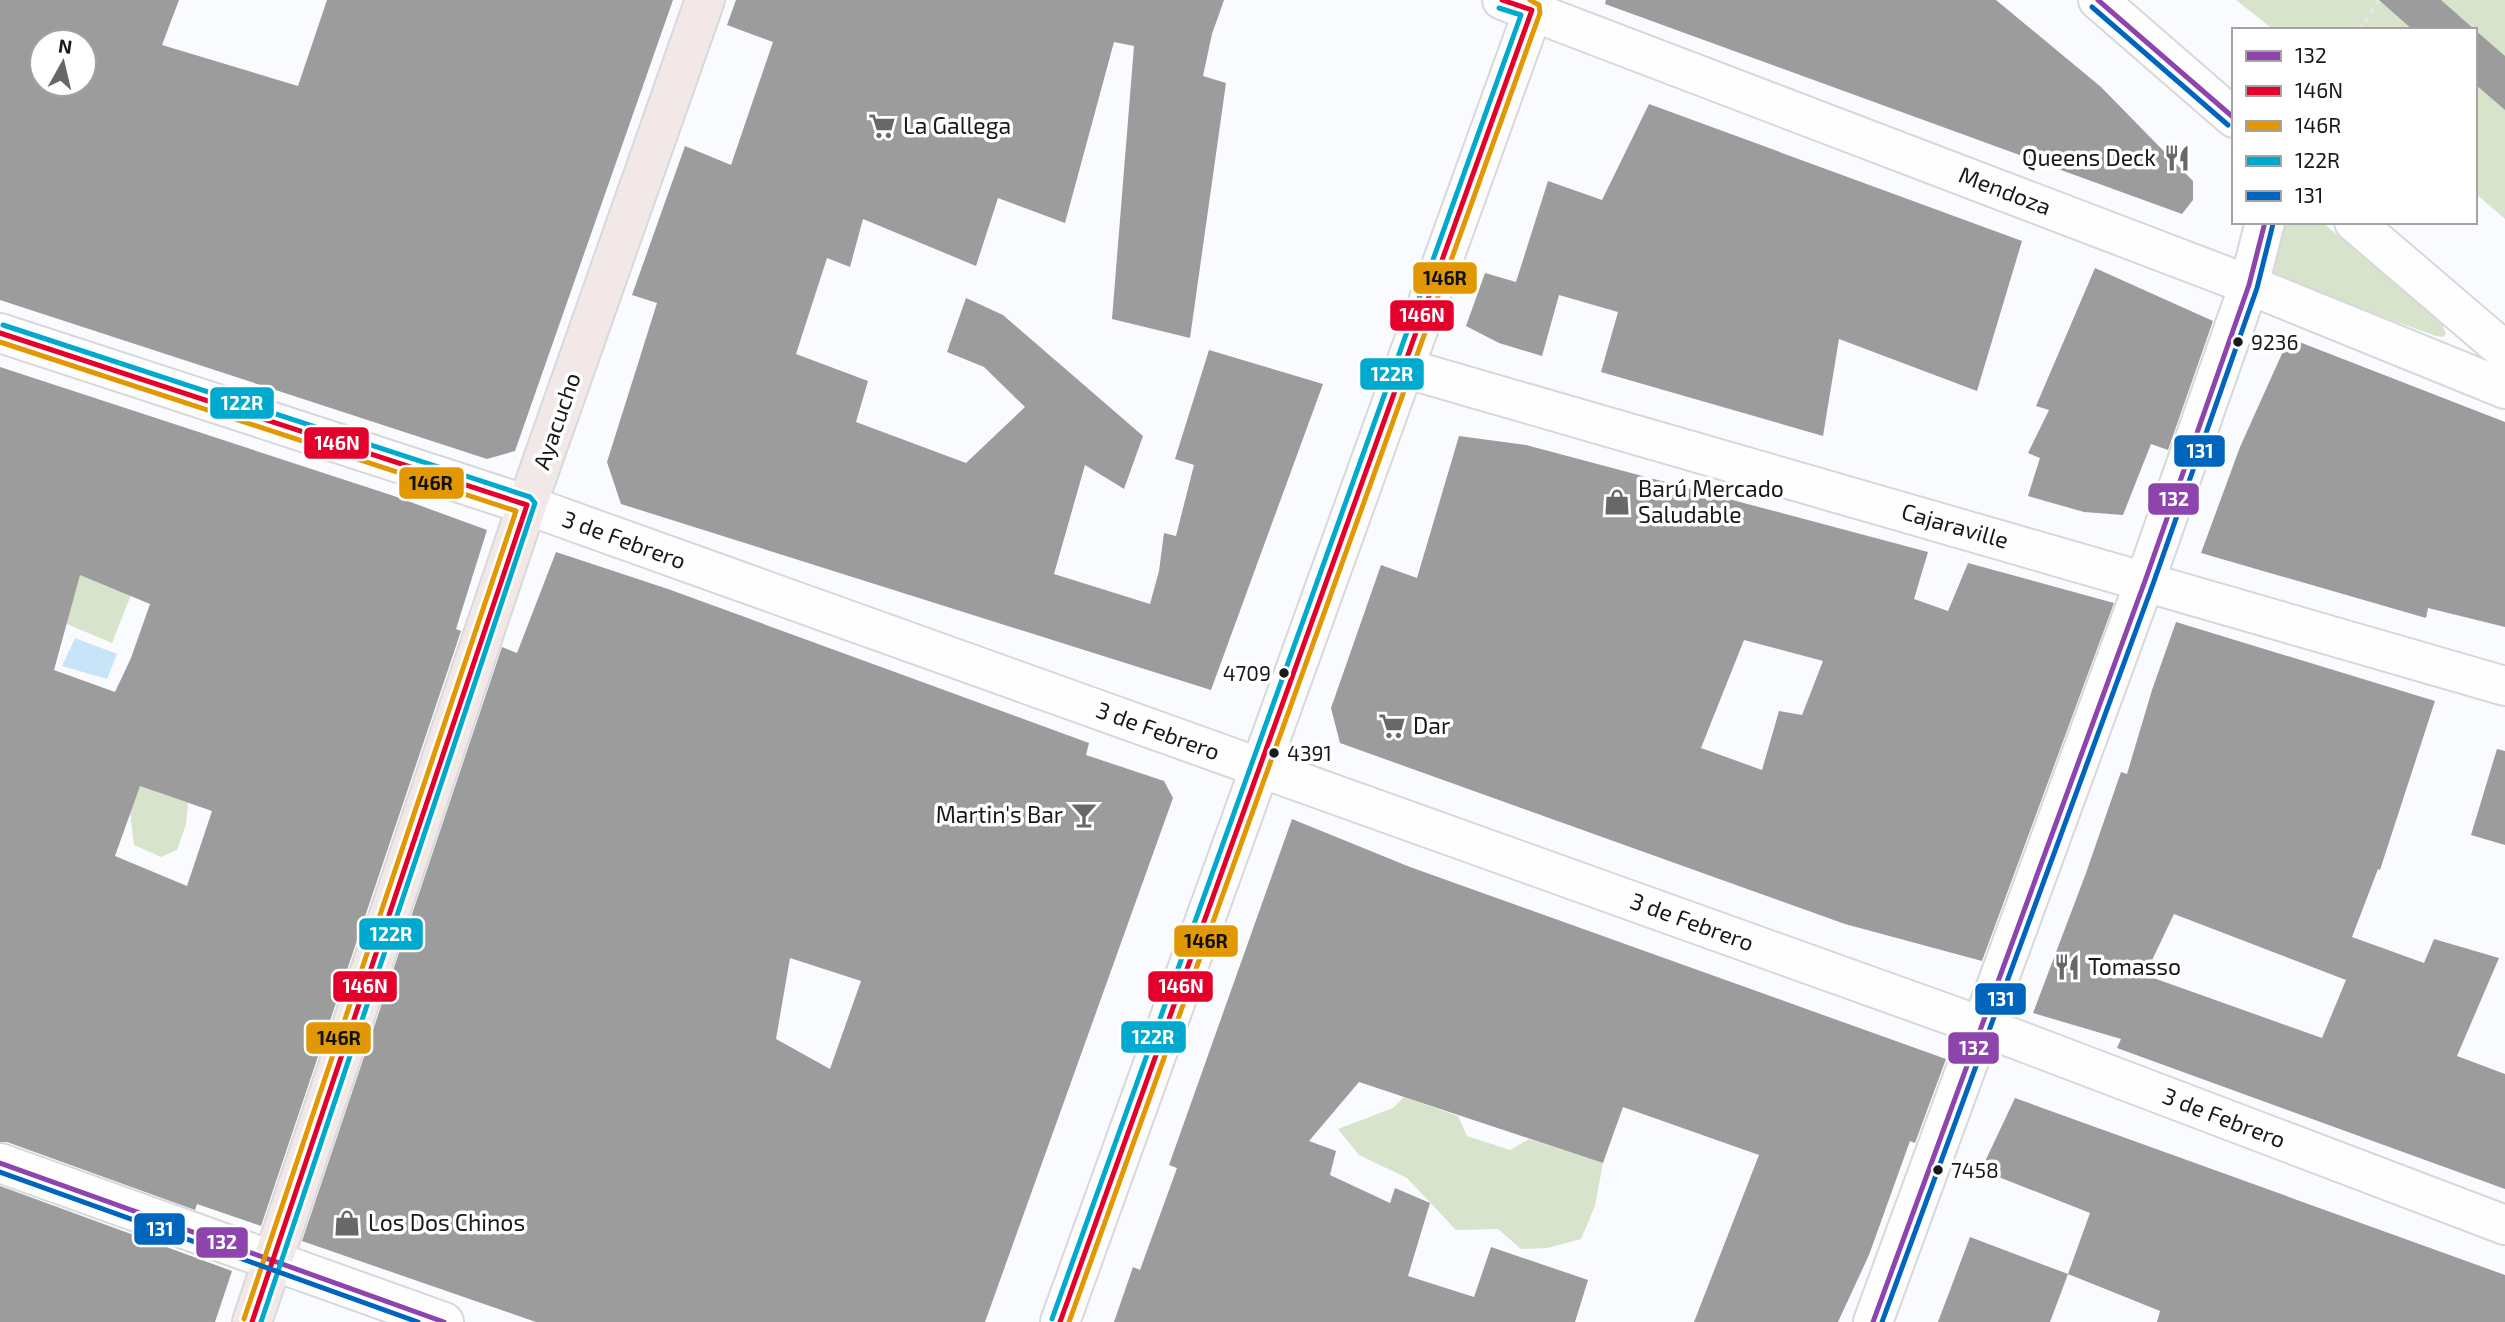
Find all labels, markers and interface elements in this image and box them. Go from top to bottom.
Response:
north arrow [28,28,98,98]
legend [2232,28,2477,224]
text: N [57,33,74,58]
text: 132 [2295,42,2327,67]
text: 146N [2295,77,2343,102]
supermarket icon: La Gallega [867,111,897,141]
place label: La Gallega [903,111,1011,139]
text: 146R [2295,112,2341,137]
place label: Queens Deck [2022,143,2156,171]
restaurant icon: Queens Deck [2162,143,2192,173]
text: 122R [2295,147,2340,172]
street label: Mendoza [1955,160,2055,220]
text: 131 [2295,182,2323,207]
line badge: 146R [1412,261,1478,295]
text: 146R [1423,266,1467,289]
line badge: 146N [1389,299,1455,332]
text: 146N [1399,303,1445,326]
place label: 9236 [2251,329,2299,354]
marker: 9236 [2231,335,2245,349]
line badge: 122R [1359,357,1425,391]
text: 122R [1371,362,1413,385]
street label: Ayacucho [526,369,586,473]
line badge: 122R [209,386,275,420]
text: 122R [221,391,263,414]
line badge: 146N [303,426,370,460]
text: 146N [314,431,360,454]
line badge: 131 [2173,434,2226,468]
text: 131 [2186,439,2214,462]
line badge: 146R [398,466,465,500]
text: 146R [409,471,453,494]
place label: Barú Mercado Saludable [1638,474,1784,528]
line badge: 132 [2147,482,2200,516]
shop icon: Barú Mercado Saludable [1602,487,1632,517]
text: 132 [2159,487,2189,510]
street label: Cajaraville [1899,496,2012,554]
street label: 3 de Febrero [559,504,690,574]
place label: 4709 [1223,660,1271,685]
marker: 4709 [1277,666,1291,680]
street label: 3 de Febrero [1093,695,1224,765]
supermarket icon: Dar [1377,711,1407,741]
place label: Dar [1413,711,1450,739]
place label: 4391 [1287,740,1332,765]
marker: 4391 [1267,746,1281,760]
place label: Martin's Bar [936,800,1063,828]
bar icon: Martin's Bar [1069,800,1099,830]
street label: 3 de Febrero [1627,886,1758,956]
line badge: 122R [358,917,424,951]
text: 122R [370,922,412,945]
line badge: 146R [1173,924,1239,958]
text: 146R [1184,929,1228,952]
restaurant icon: Tomasso [2052,952,2082,982]
place label: Tomasso [2088,952,2181,980]
line badge: 146N [332,970,398,1003]
line badge: 146N [1147,970,1214,1003]
text: 146N [342,974,388,997]
text: 146N [1158,974,1204,997]
line badge: 131 [1974,982,2027,1016]
text: 131 [1987,987,2015,1010]
line badge: 122R [1120,1020,1187,1054]
line badge: 146R [305,1021,372,1055]
text: 122R [1132,1025,1174,1048]
text: 146R [317,1026,361,1049]
line badge: 132 [1947,1031,2000,1065]
text: 132 [1959,1036,1989,1059]
street label: 3 de Febrero [2159,1081,2290,1153]
place label: 7458 [1951,1157,1999,1182]
marker: 7458 [1931,1163,1945,1177]
shop icon: Los Dos Chinos [332,1208,362,1238]
place label: Los Dos Chinos [368,1208,525,1236]
line badge: 131 [133,1212,186,1246]
text: 131 [146,1217,174,1240]
line badge: 132 [195,1226,249,1259]
text: 132 [207,1230,237,1253]

